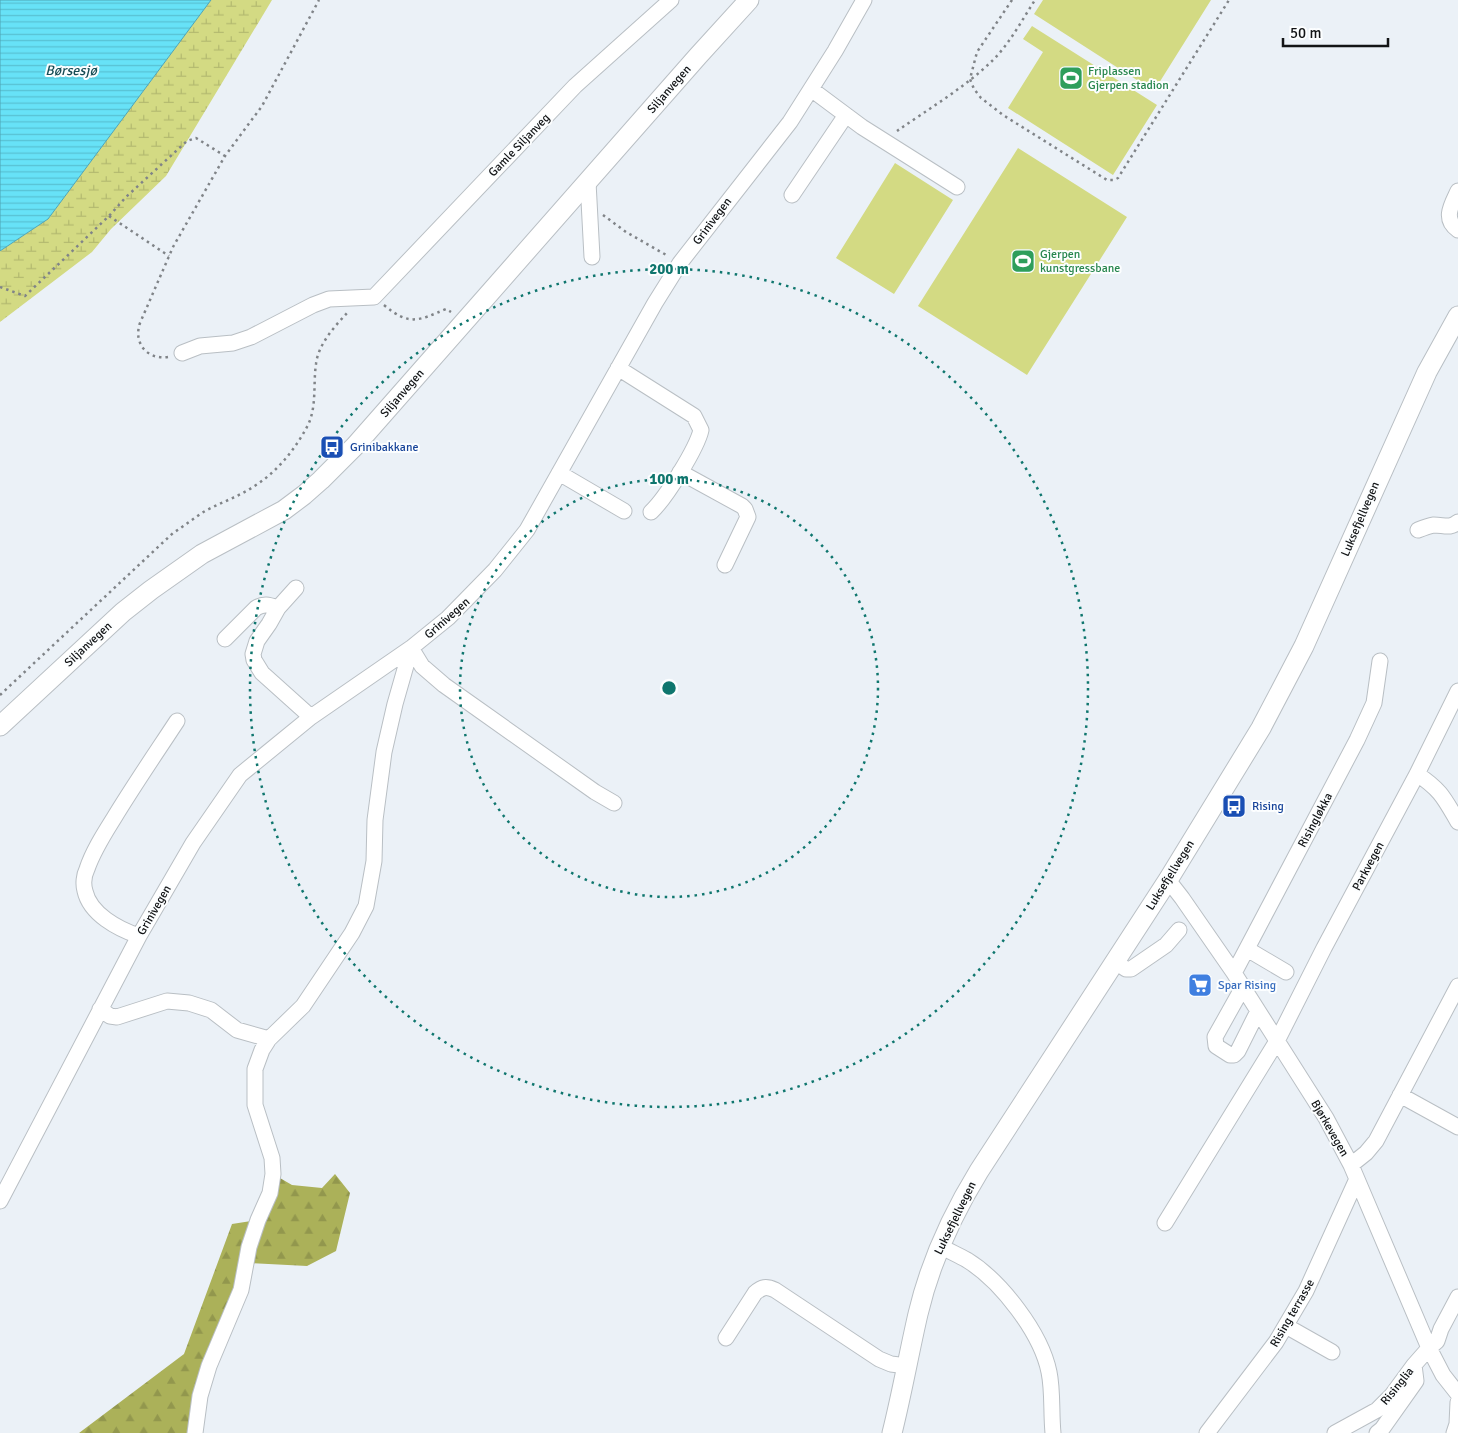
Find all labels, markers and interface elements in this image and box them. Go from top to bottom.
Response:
scale bar [1283,15,1388,47]
text: 50 m [1290,24,1321,42]
water label: Børsesjø [45,62,98,79]
street label: Siljanvegen [644,62,695,117]
place label: Friplassen Gjerpen stadion [1088,64,1169,93]
sports icon: Friplassen Gjerpen stadion [1058,65,1084,91]
street label: Gamle Siljanveg [485,111,553,180]
street label: Grinivegen [690,195,735,248]
place label: Gjerpen kunstgressbane [1040,247,1120,276]
sports icon: Gjerpen kunstgressbane [1010,248,1036,274]
text: 200 m [649,260,689,278]
street label: Siljanvegen [377,366,428,421]
bus stop icon: Grinibakkane [319,434,345,460]
place label: Grinibakkane [350,440,418,455]
text: 100 m [649,470,689,488]
street label: Luksefjellvegen [1338,480,1383,559]
street label: Grinivegen [421,595,473,642]
street label: Siljanvegen [62,619,115,670]
centre of rings [660,679,678,697]
street label: Risingløkka [1295,790,1336,850]
bus stop icon: Rising [1221,793,1247,819]
place label: Rising [1252,799,1284,814]
street label: Luksefjellvegen [1143,837,1198,913]
street label: Parkvegen [1349,839,1388,893]
street label: Grinivegen [134,882,175,938]
supermarket icon: Spar Rising [1187,972,1213,998]
place label: Spar Rising [1218,978,1276,993]
street label: Bjørkevegen [1307,1097,1352,1159]
street label: Luksefjellvegen [931,1179,980,1257]
street label: Rising terrasse [1267,1277,1318,1350]
street label: Risinglia [1378,1364,1417,1408]

